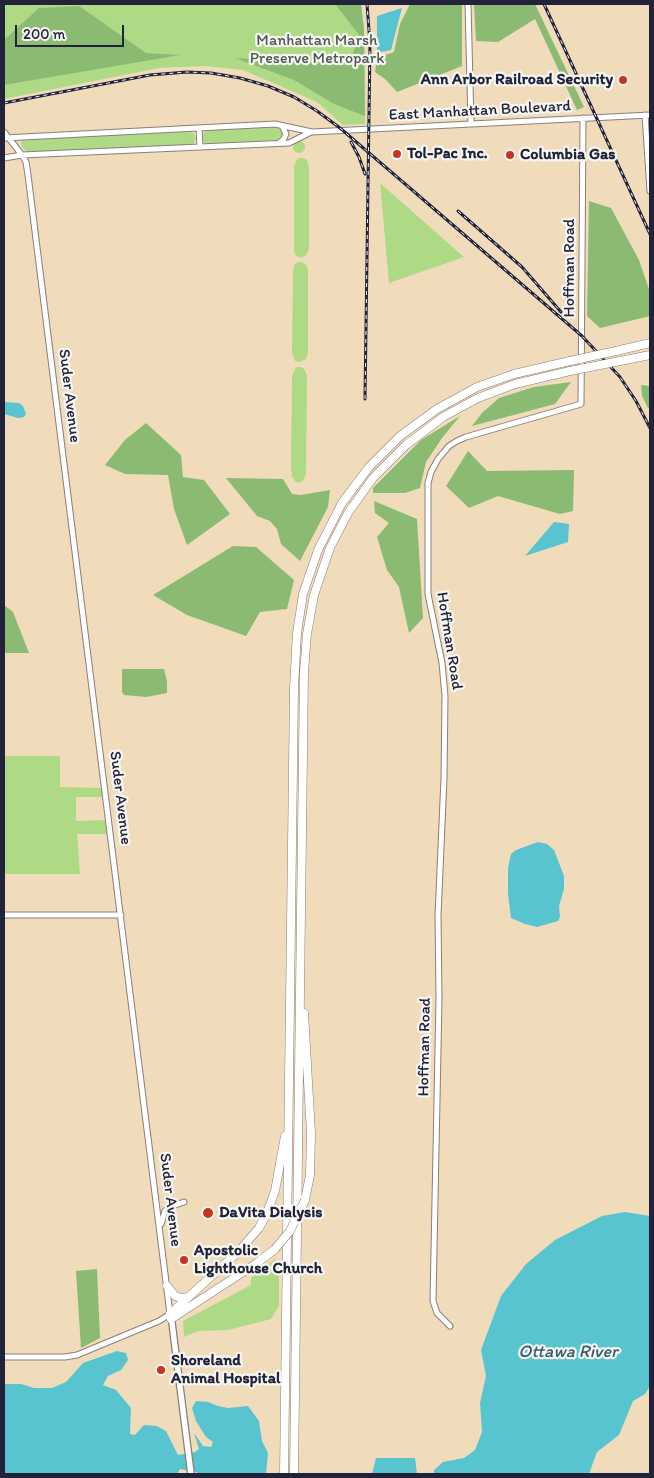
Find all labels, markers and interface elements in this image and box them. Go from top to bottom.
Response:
scale bar [18,15,126,47]
text: 200 m [23,25,65,43]
park label: Manhattan Marsh Preserve Metropark [250,31,384,69]
place label: Ann Arbor Railroad Security [421,70,613,90]
marker: Ann Arbor Railroad Security [617,74,629,86]
street label: East Manhattan Boulevard [388,97,572,125]
place label: Tol-Pac Inc. [407,144,488,164]
place label: Columbia Gas [520,145,615,165]
marker: Tol-Pac Inc. [391,148,403,160]
marker: Columbia Gas [504,149,516,161]
street label: Hoffman Road [560,219,580,317]
street label: Suder Avenue [54,348,84,444]
street label: Hoffman Road [432,591,466,691]
street label: Suder Avenue [105,750,135,846]
street label: Hoffman Road [415,997,435,1097]
street label: Suder Avenue [155,1152,185,1248]
place label: DaVita Dialysis [219,1203,322,1223]
marker: DaVita Dialysis [201,1206,215,1220]
place label: Apostolic Lighthouse Church [194,1241,322,1279]
marker: Apostolic Lighthouse Church [178,1254,190,1266]
water label: Ottawa River [518,1341,618,1363]
place label: Shoreland Animal Hospital [171,1351,280,1389]
marker: Shoreland Animal Hospital [155,1364,167,1376]

